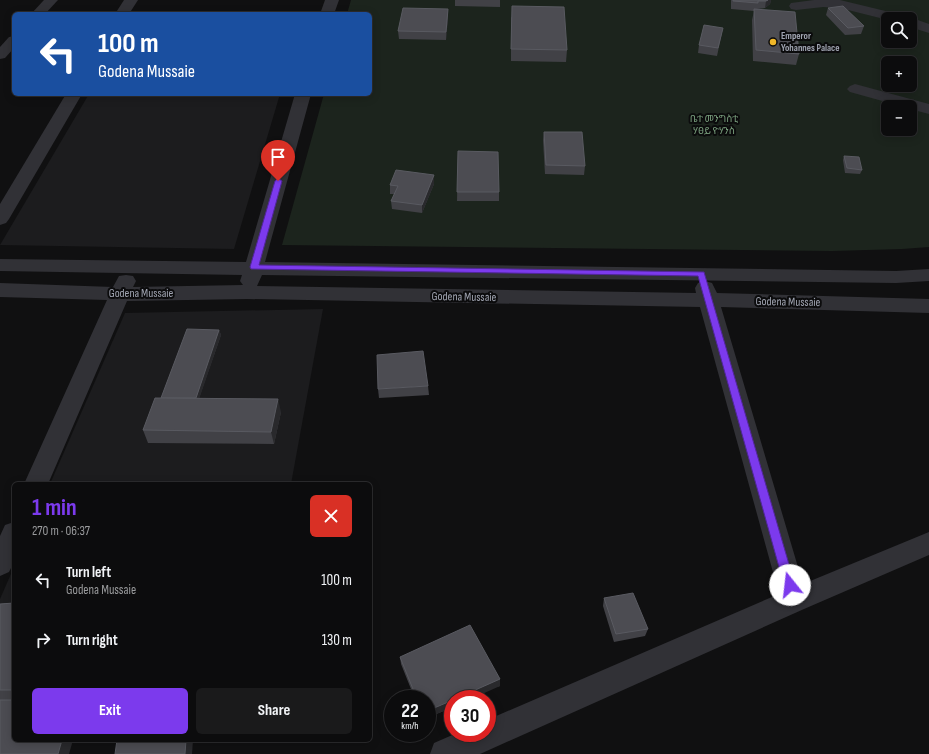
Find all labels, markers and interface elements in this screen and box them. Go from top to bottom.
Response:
map controls [881,12,917,136]
button: search [881,12,917,48]
text: 100 m [98,27,159,60]
icon: left [32,28,84,80]
place label: Emperor Yohannes Palace [781,30,840,54]
marker: Emperor Yohannes Palace [768,37,778,47]
button: + [881,56,917,92]
text: Godena Mussaie [98,61,195,82]
button: − [881,100,917,136]
park label: ቤተ መንግስቲ ሃፀይ ዮሃንስ [690,113,738,137]
pin [261,140,295,181]
icon: arrive [267,146,289,168]
street label: Godena Mussaie [109,286,174,301]
street label: Godena Mussaie [431,289,497,305]
street label: Godena Mussaie [755,294,821,310]
text: 1 min [32,493,77,522]
button: close [310,495,352,537]
text: 270 m · 06:37 [32,523,90,539]
text: Turn left [66,563,111,582]
position arrow [769,564,811,606]
icon: left [32,569,54,591]
text: 100 m [321,571,352,590]
text: Godena Mussaie [66,582,136,598]
icon: right [32,629,54,651]
text: Turn right [66,631,118,650]
text: 130 m [322,631,352,650]
button: Exit [32,688,188,734]
button: Share [196,688,352,734]
speed limit sign: 30 [444,690,496,742]
text: 22 [401,699,419,723]
text: km/h [401,720,419,732]

